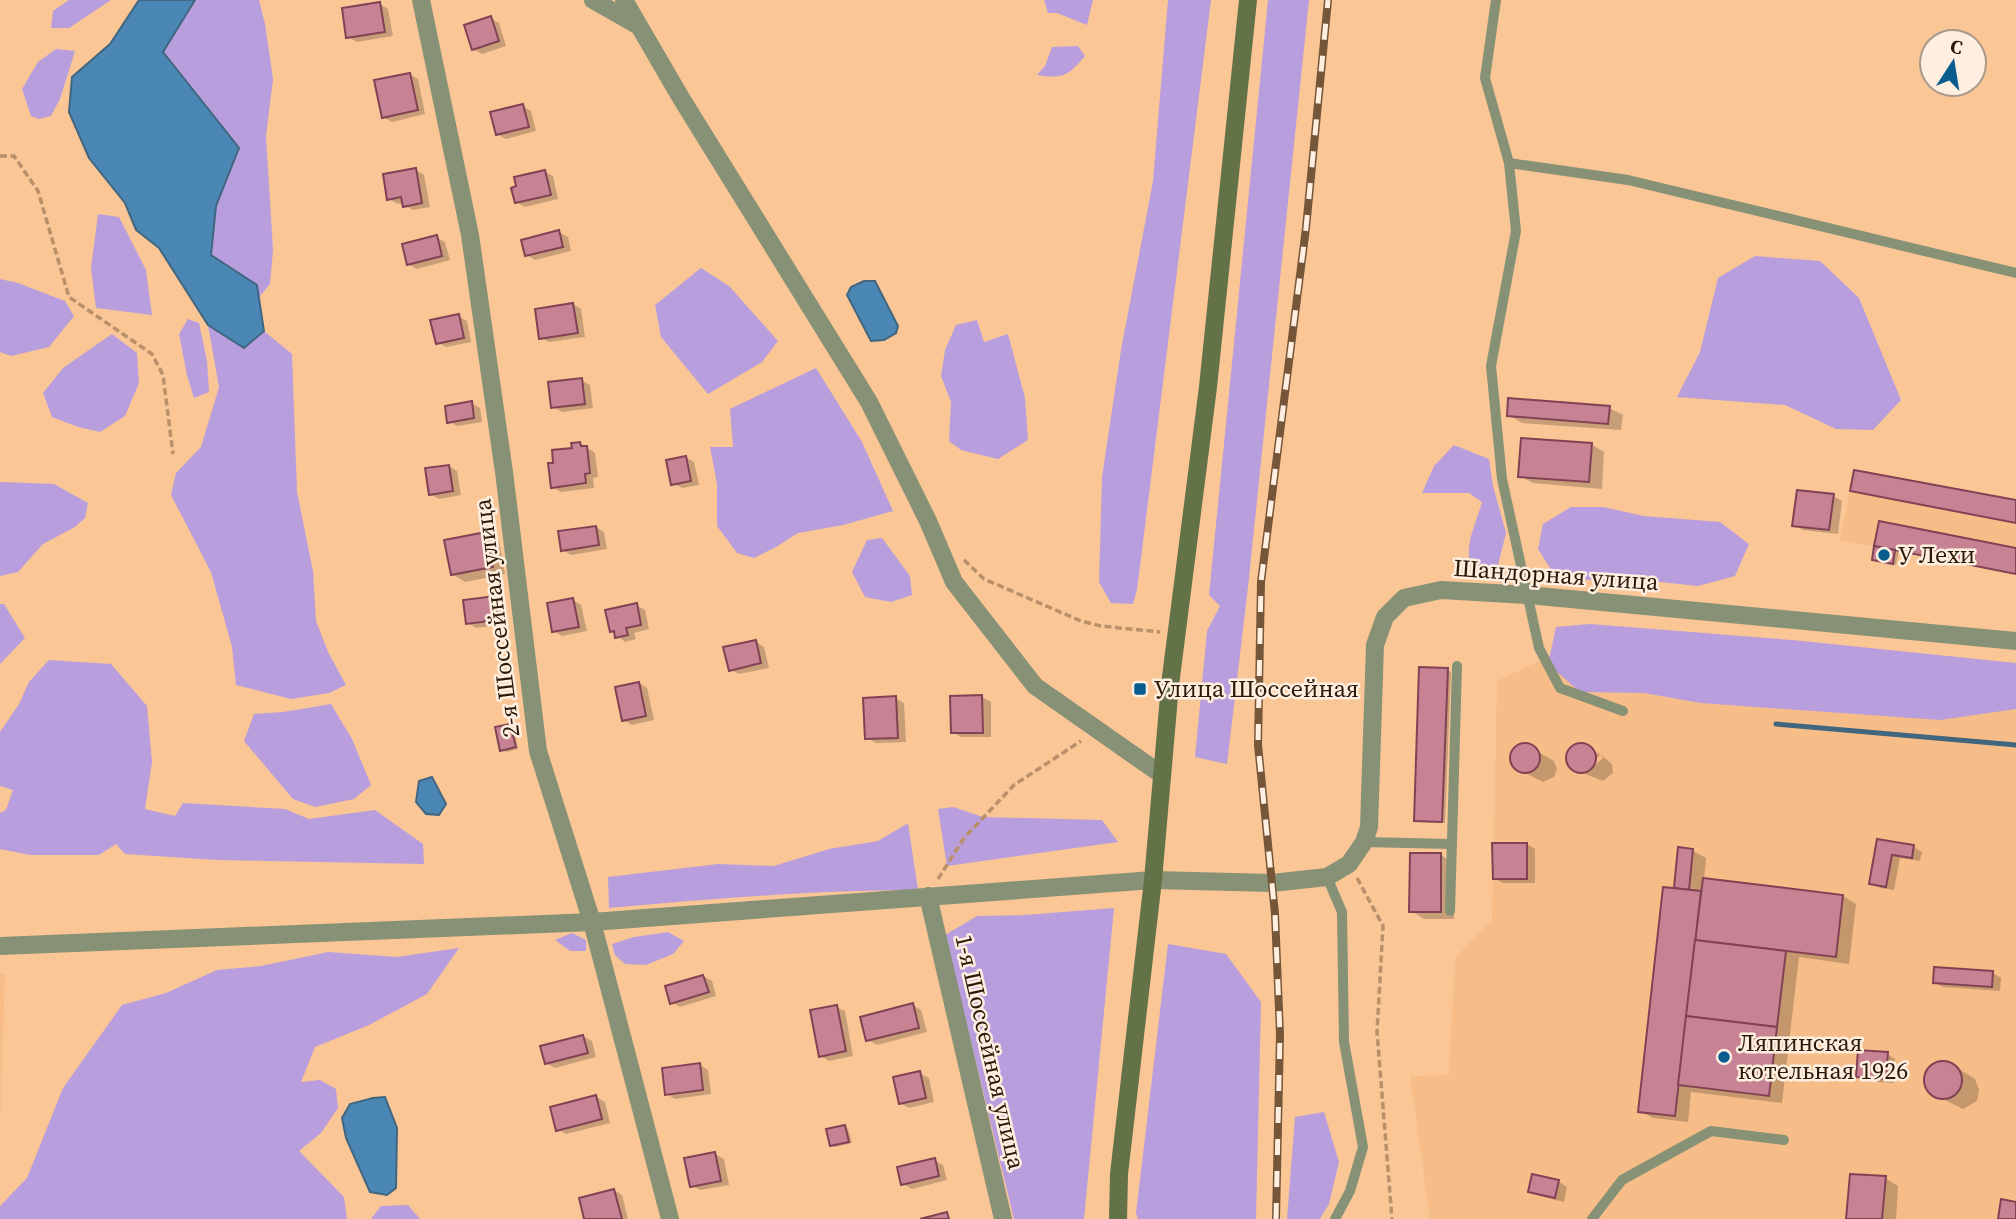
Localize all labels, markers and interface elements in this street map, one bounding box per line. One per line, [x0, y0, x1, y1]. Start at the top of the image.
north arrow [1918, 28, 1988, 98]
text: С [1948, 32, 1965, 60]
street label: 2-я Шоссейная улица [465, 496, 528, 739]
place label: У Лехи [1898, 538, 1975, 571]
marker: У Лехи [1876, 547, 1892, 563]
street label: Шандорная улица [1452, 551, 1660, 598]
place label: Улица Шоссейная [1154, 672, 1359, 705]
marker: Улица Шоссейная [1132, 681, 1148, 697]
street label: 1-я Шоссейная улица [947, 931, 1034, 1173]
place label: Ляпинская котельная 1926 [1738, 1026, 1908, 1087]
marker: Ляпинская котельная 1926 [1716, 1049, 1732, 1065]

